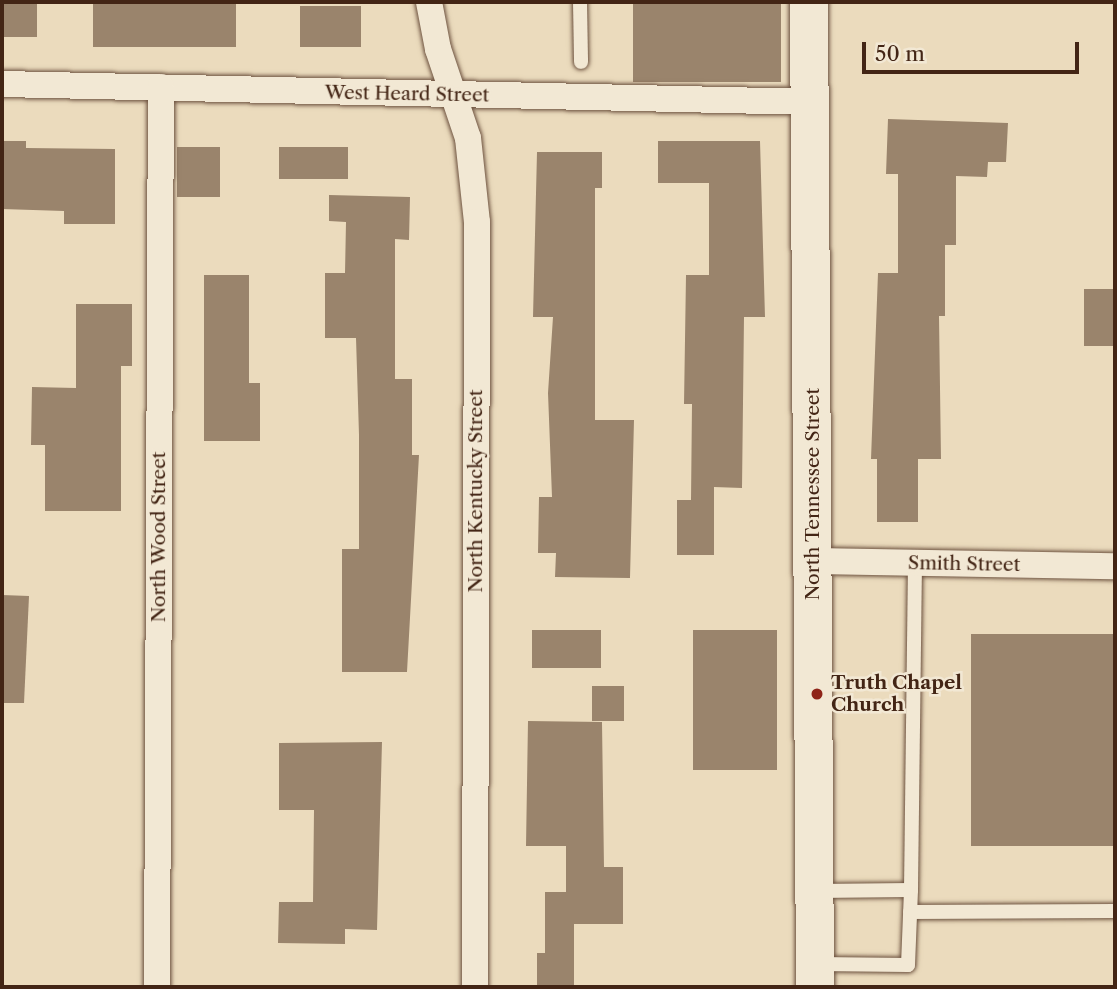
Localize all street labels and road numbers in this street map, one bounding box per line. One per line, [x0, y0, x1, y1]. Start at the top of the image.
street label: West Heard Street [325, 81, 489, 107]
street label: North Tennessee Street [802, 388, 824, 600]
street label: North Kentucky Street [465, 389, 487, 593]
street label: North Wood Street [148, 451, 170, 623]
street label: Smith Street [908, 552, 1020, 576]

